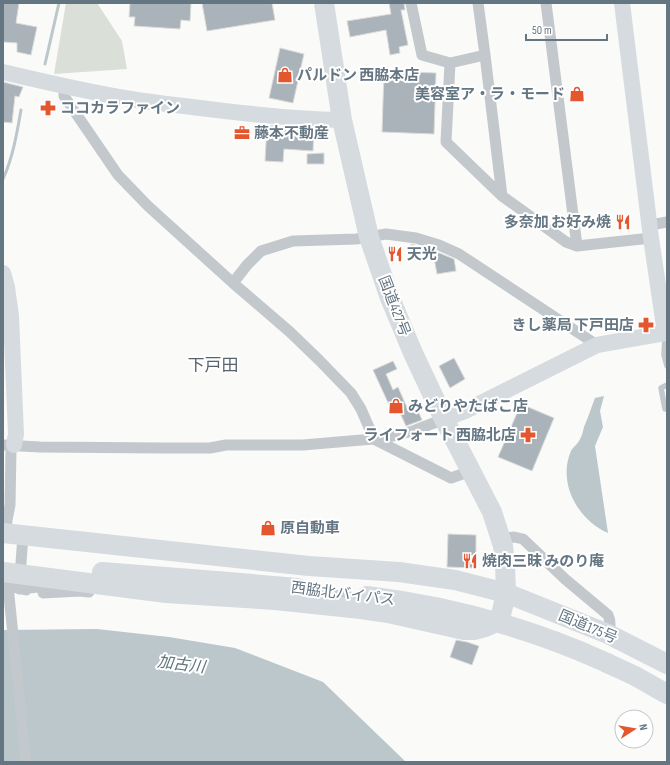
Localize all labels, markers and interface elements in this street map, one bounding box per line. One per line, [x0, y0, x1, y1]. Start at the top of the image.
scale bar [526, 16, 607, 42]
text: 50 m [532, 23, 552, 38]
shop icon: パルドン 西脇本店 [276, 66, 294, 84]
place label: パルドン 西脇本店 [297, 66, 419, 85]
place label: 美容室ア・ラ・モード [415, 85, 565, 104]
shop icon: 美容室ア・ラ・モード [568, 85, 586, 103]
pharmacy icon: ココカラファイン [39, 99, 57, 117]
place label: ココカラファイン [60, 99, 180, 118]
office icon: 藤本不動産 [233, 124, 251, 142]
place label: 藤本不動産 [254, 124, 329, 143]
place label: 多奈加 お好み焼 [504, 213, 611, 232]
restaurant icon: 多奈加 お好み焼 [614, 213, 632, 231]
restaurant icon: 天光 [386, 245, 404, 263]
place label: 天光 [407, 245, 437, 264]
street label: 国道427号 [374, 273, 414, 339]
place label: きし薬局 下戸田店 [512, 316, 634, 335]
pharmacy icon: きし薬局 下戸田店 [637, 316, 655, 334]
district label: 下戸田 [188, 356, 239, 376]
shop icon: みどりやたばこ店 [387, 397, 405, 415]
place label: みどりやたばこ店 [408, 397, 528, 416]
place label: ライフォート 西脇北店 [364, 426, 516, 445]
pharmacy icon: ライフォート 西脇北店 [519, 426, 537, 444]
shop icon: 原自動車 [259, 519, 277, 537]
place label: 原自動車 [280, 519, 340, 538]
restaurant icon: 焼肉三昧 みのり庵 [461, 552, 479, 570]
place label: 焼肉三昧 みのり庵 [482, 552, 604, 571]
street label: 西脇北バイパス [290, 578, 396, 610]
street label: 国道175号 [556, 606, 620, 648]
water label: 加古川 [156, 653, 208, 678]
north arrow [614, 709, 654, 749]
text: N [636, 723, 650, 731]

